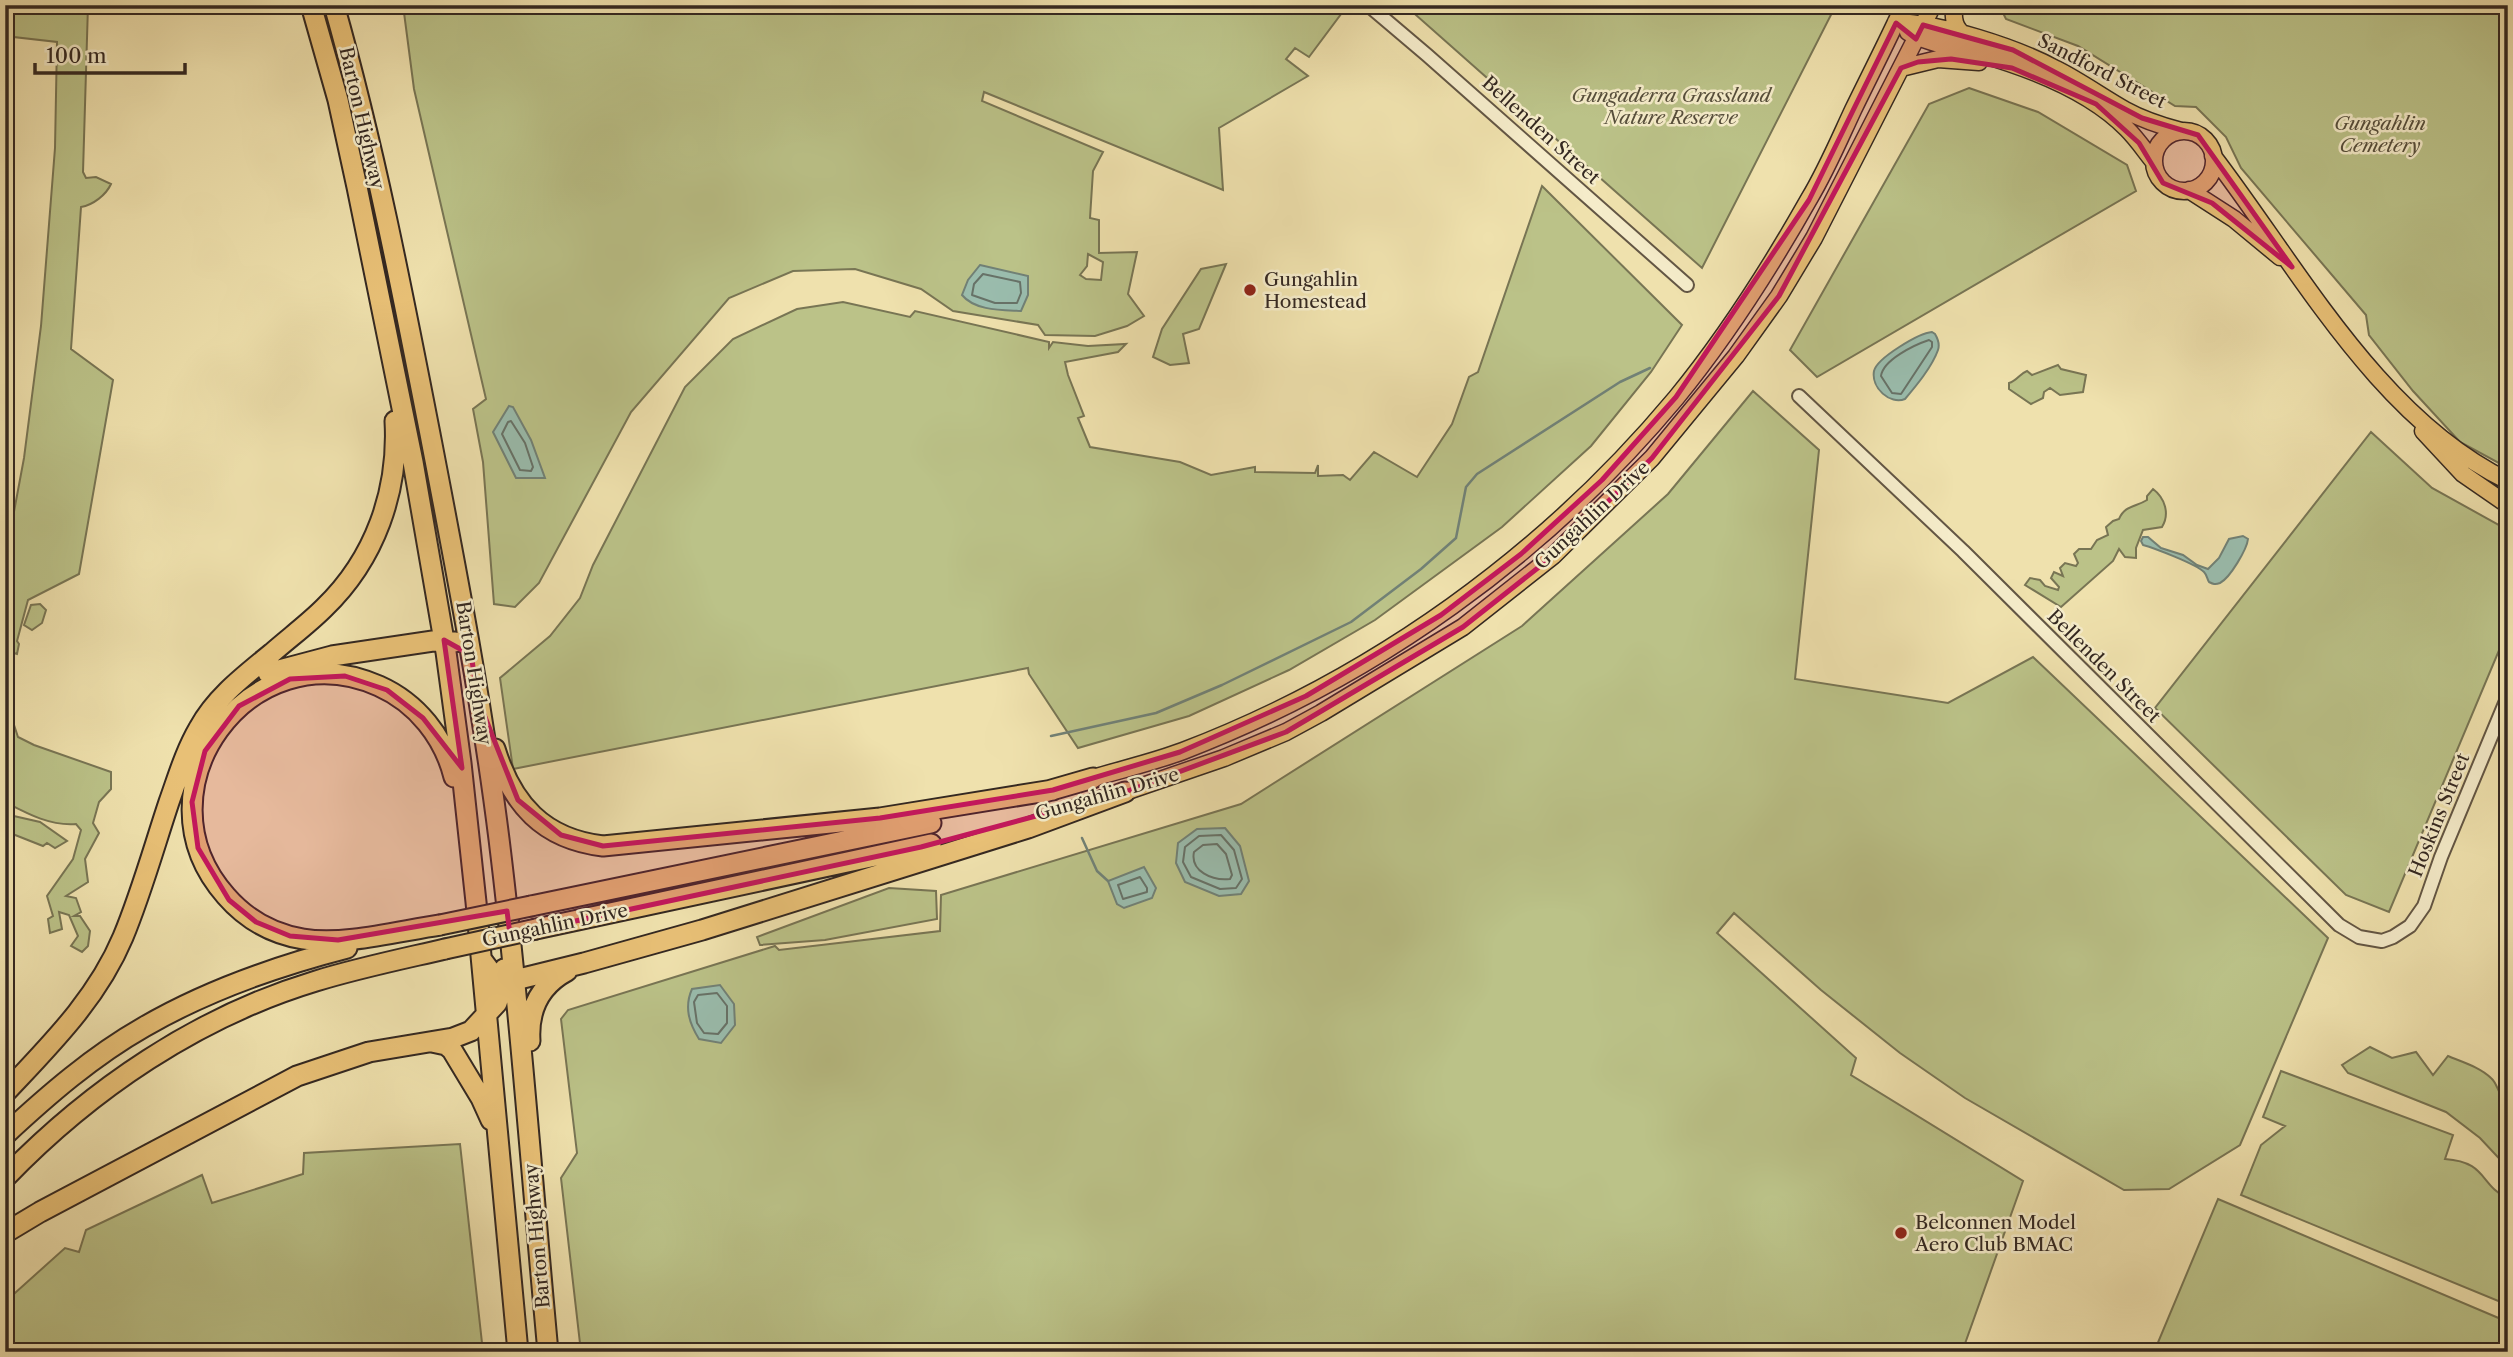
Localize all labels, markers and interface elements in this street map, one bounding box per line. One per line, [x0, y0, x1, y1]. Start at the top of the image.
street label: Sandford Street [2034, 29, 2170, 113]
scale bar [35, 32, 186, 76]
text: 100 m [46, 43, 107, 68]
street label: Barton Highway [334, 45, 390, 192]
street label: Bellenden Street [1477, 71, 1605, 189]
park label: Gungaderra Grassland Nature Reserve [1571, 84, 1773, 129]
park label: Gungahlin Cemetery [2334, 112, 2426, 157]
place label: Gungahlin Homestead [1264, 268, 1367, 313]
marker: Gungahlin Homestead [1242, 282, 1258, 298]
street label: Gungahlin Drive [1530, 456, 1654, 574]
street label: Barton Highway [451, 599, 497, 747]
street label: Bellenden Street [2043, 605, 2166, 728]
street label: Hoskins Street [2404, 749, 2474, 880]
street label: Gungahlin Drive [1032, 762, 1182, 826]
street label: Gungahlin Drive [480, 898, 630, 952]
street label: Barton Highway [519, 1162, 555, 1309]
place label: Belconnen Model Aero Club BMAC [1914, 1211, 2076, 1256]
marker: Belconnen Model Aero Club BMAC [1893, 1225, 1909, 1241]

